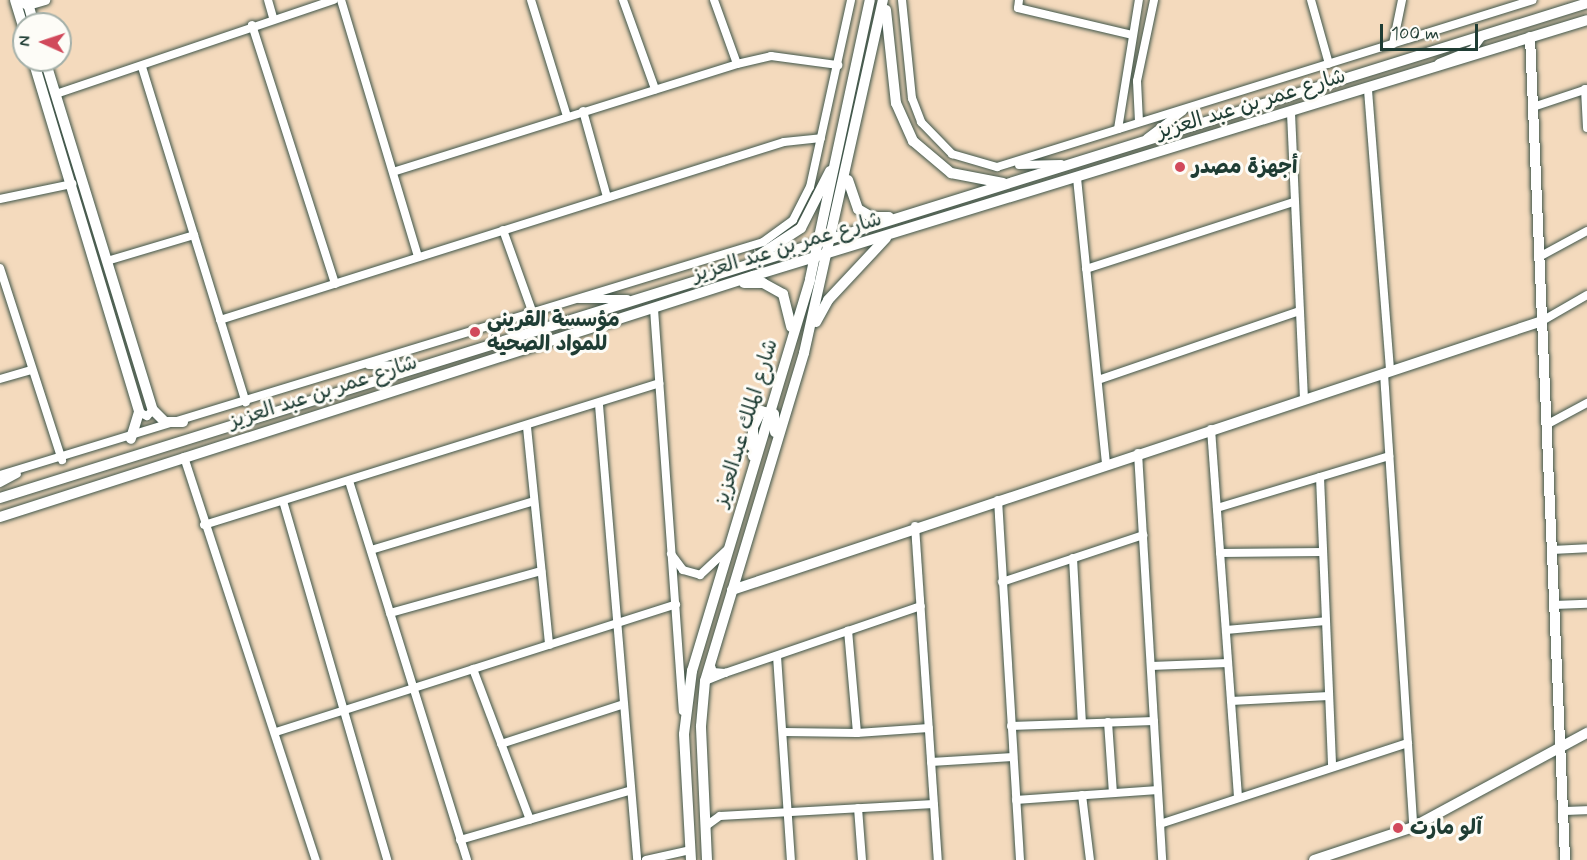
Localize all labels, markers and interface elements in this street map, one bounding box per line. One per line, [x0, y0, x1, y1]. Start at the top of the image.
north arrow [12, 12, 72, 72]
scale bar [1383, 12, 1480, 50]
text: 100 m [1391, 22, 1439, 46]
text: N [15, 35, 36, 47]
street label: شارع عمر بن عبد العزيز [1153, 63, 1349, 145]
place label: أجهزة مصدر [1192, 154, 1297, 180]
marker: أجهزة مصدر [1173, 160, 1187, 174]
street label: شارع عمر بن عبد العزيز [689, 206, 885, 288]
place label: مؤسسة القريني للمواد الصحيه [487, 307, 620, 357]
marker: مؤسسة القريني للمواد الصحيه [468, 325, 482, 339]
street label: شارع الملك عبدالعزيز [708, 336, 784, 510]
street label: شارع عمر بن عبد العزيز [226, 350, 420, 434]
place label: آلو مارت [1410, 815, 1482, 841]
marker: آلو مارت [1391, 821, 1405, 835]

